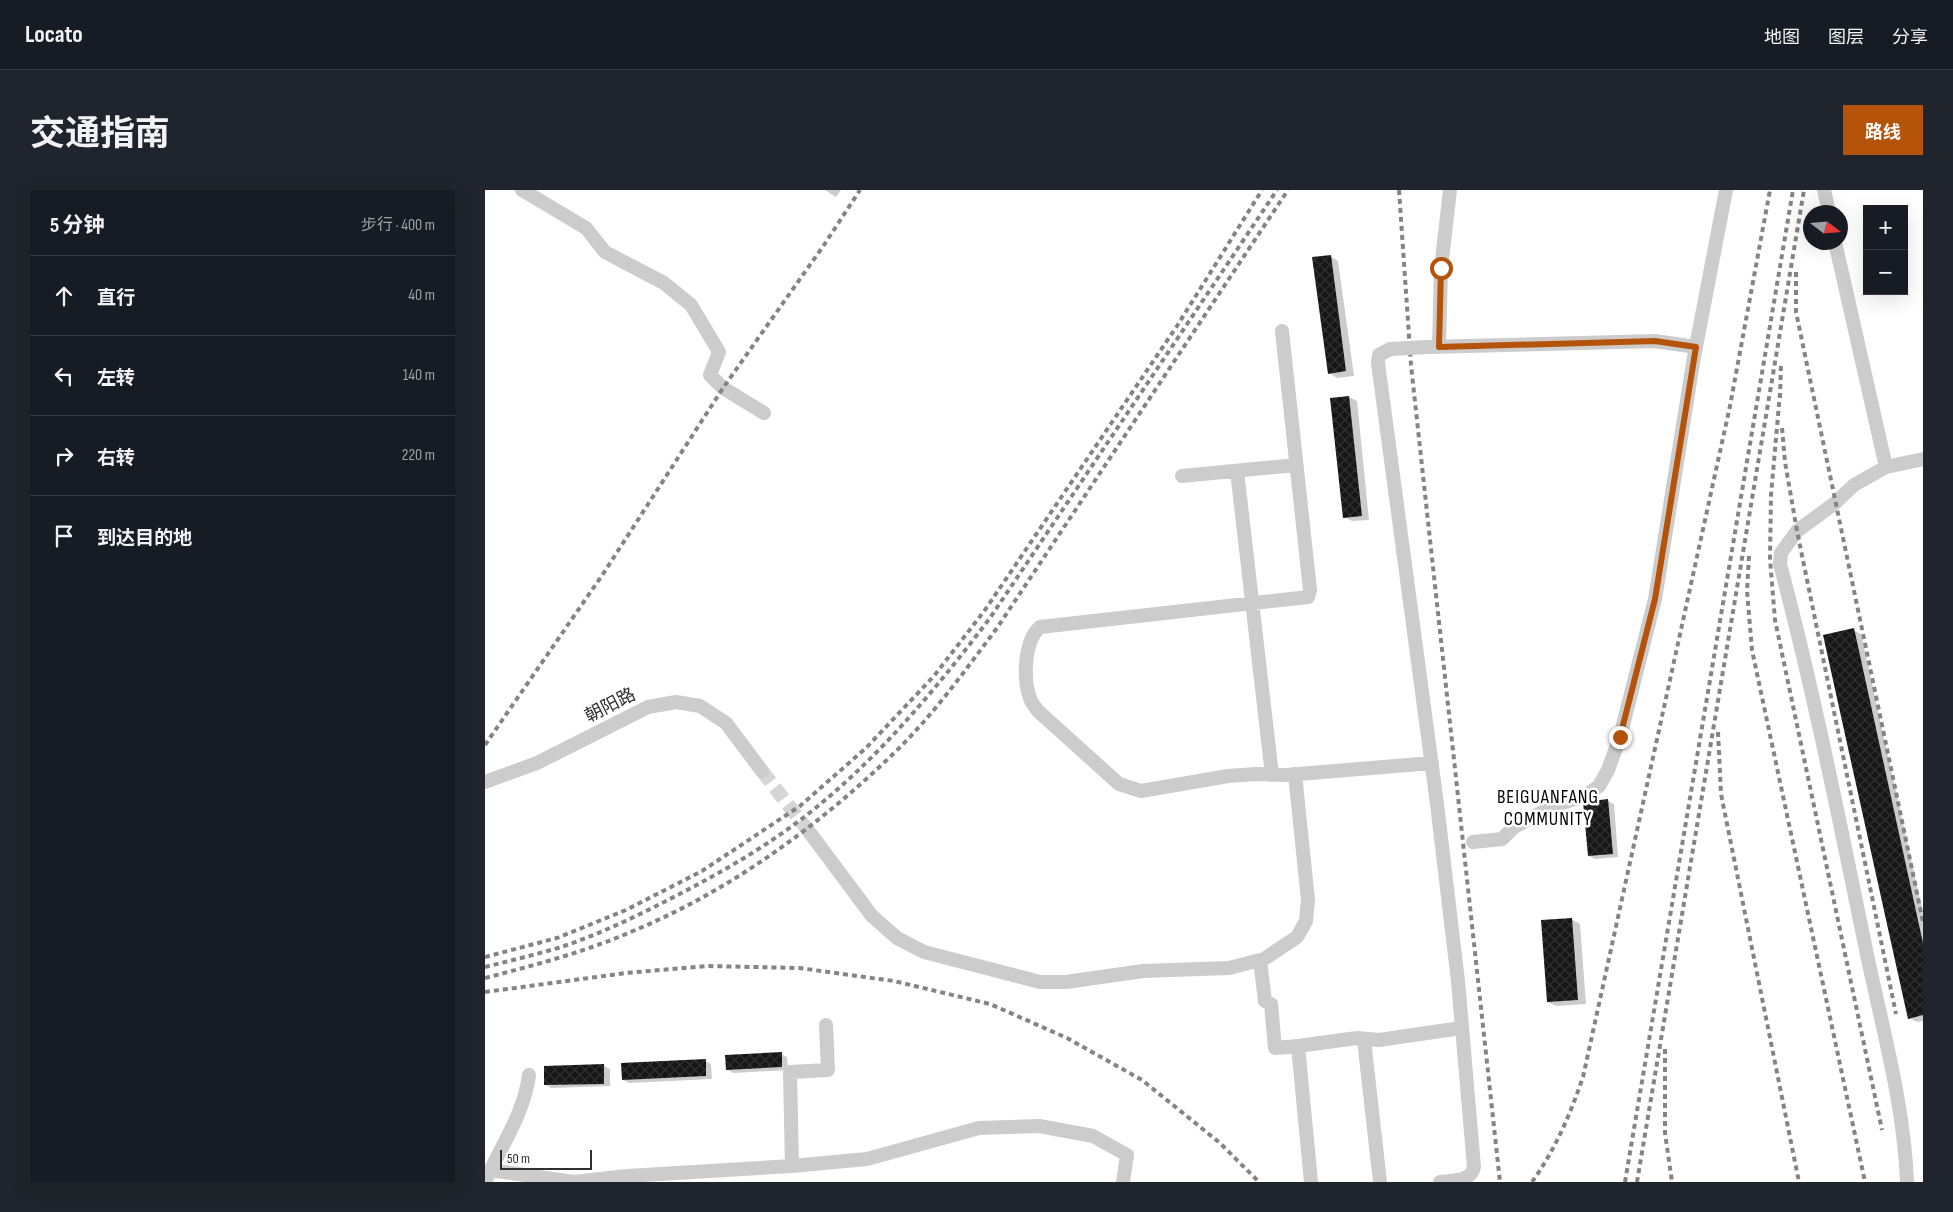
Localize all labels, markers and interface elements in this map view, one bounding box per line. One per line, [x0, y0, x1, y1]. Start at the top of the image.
text: Locato [25, 20, 83, 49]
text: 地图 [1764, 27, 1800, 48]
text: 图层 [1828, 27, 1864, 48]
text: 分享 [1892, 27, 1928, 48]
button: 路线 [1843, 105, 1923, 155]
text: 交通指南 [30, 113, 170, 156]
north arrow [1803, 205, 1848, 250]
map controls [1863, 205, 1908, 295]
button: + [1863, 205, 1908, 250]
text: 5 分钟 [50, 213, 105, 238]
text: 步行 · 400 m [361, 216, 435, 235]
button: − [1863, 250, 1908, 295]
route start [1430, 257, 1453, 280]
icon: ahead [50, 282, 78, 310]
text: 40 m [408, 286, 435, 305]
text: 直行 [97, 287, 135, 310]
icon: left [50, 362, 78, 390]
text: 140 m [403, 366, 435, 385]
text: 左转 [97, 367, 135, 390]
icon: right [50, 442, 78, 470]
text: 220 m [402, 446, 435, 465]
text: 右转 [97, 447, 135, 470]
icon: arrive [50, 522, 78, 550]
text: 到达目的地 [97, 527, 192, 550]
street label: 朝阳路 [581, 684, 639, 727]
route end [1609, 726, 1632, 749]
district label: BEIGUANFANG COMMUNITY [1497, 786, 1599, 831]
scale bar [500, 1147, 593, 1170]
text: 50 m [507, 1150, 530, 1167]

